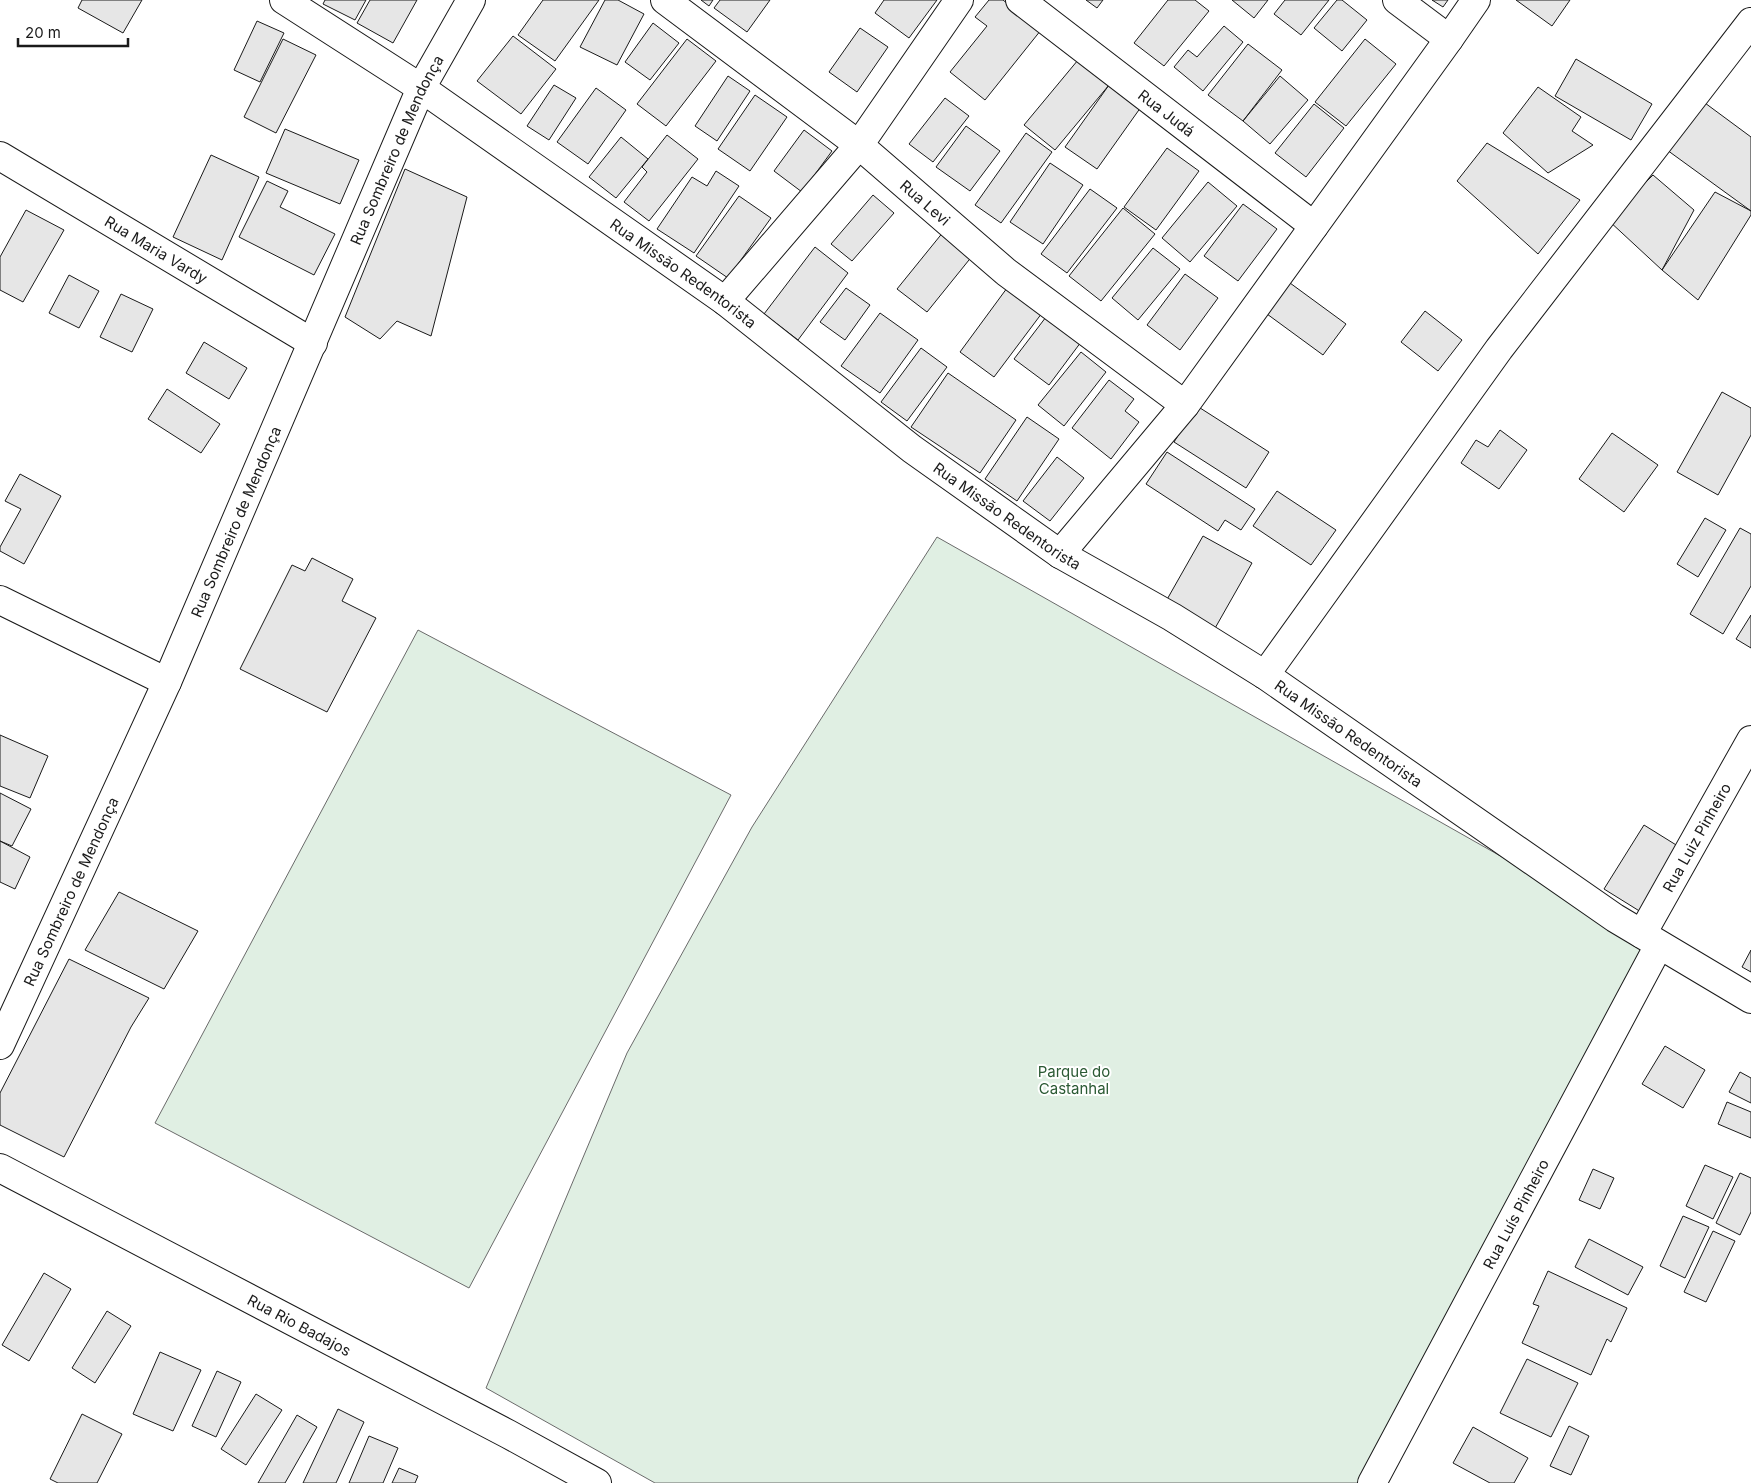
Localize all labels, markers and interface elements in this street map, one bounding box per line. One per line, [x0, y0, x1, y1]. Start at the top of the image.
scale bar [18, 15, 128, 47]
text: 20 m [25, 23, 61, 42]
street label: Rua Sombreiro de Mendonça [346, 52, 447, 248]
street label: Rua Judá [1135, 85, 1199, 140]
street label: Rua Levi [896, 176, 954, 229]
street label: Rua Maria Vardy [101, 211, 212, 288]
street label: Rua Missão Redentorista [607, 214, 760, 332]
street label: Rua Sombreiro de Mendonça [186, 423, 285, 620]
street label: Rua Missão Redentorista [930, 458, 1085, 573]
street label: Rua Missão Redentorista [1271, 675, 1426, 791]
street label: Rua Luiz Pinheiro [1658, 779, 1735, 895]
street label: Rua Sombreiro de Mendonça [19, 794, 122, 989]
park label: Parque do Castanhal [1038, 1062, 1110, 1098]
street label: Rua Luís Pinheiro [1478, 1156, 1553, 1272]
street label: Rua Rio Badajos [244, 1290, 354, 1360]

